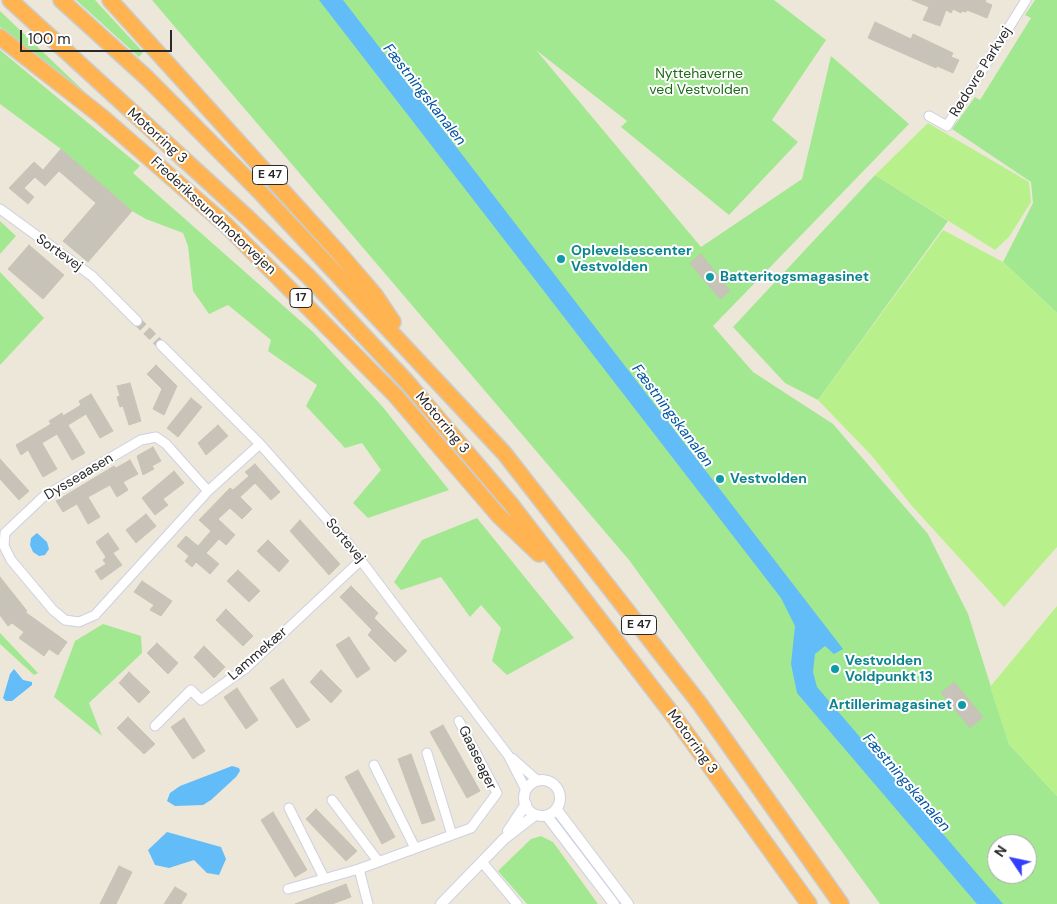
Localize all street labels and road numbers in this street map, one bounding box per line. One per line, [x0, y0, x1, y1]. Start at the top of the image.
street label: Rødovre Parkvej [946, 24, 1016, 120]
street label: Motorring 3 [124, 105, 190, 167]
street label: Frederikssundmotorvejen [147, 154, 279, 278]
road number: E 47 [252, 166, 288, 184]
street label: Sortevej [32, 231, 86, 275]
road number: 17 [290, 288, 312, 308]
street label: Motorring 3 [411, 389, 473, 457]
street label: Dysseaasen [42, 450, 116, 504]
street label: Sortevej [322, 515, 368, 567]
road number: E 47 [622, 616, 656, 634]
street label: Lammekær [225, 624, 291, 684]
street label: Motorring 3 [663, 707, 721, 777]
street label: Gaaseager [454, 723, 500, 793]

